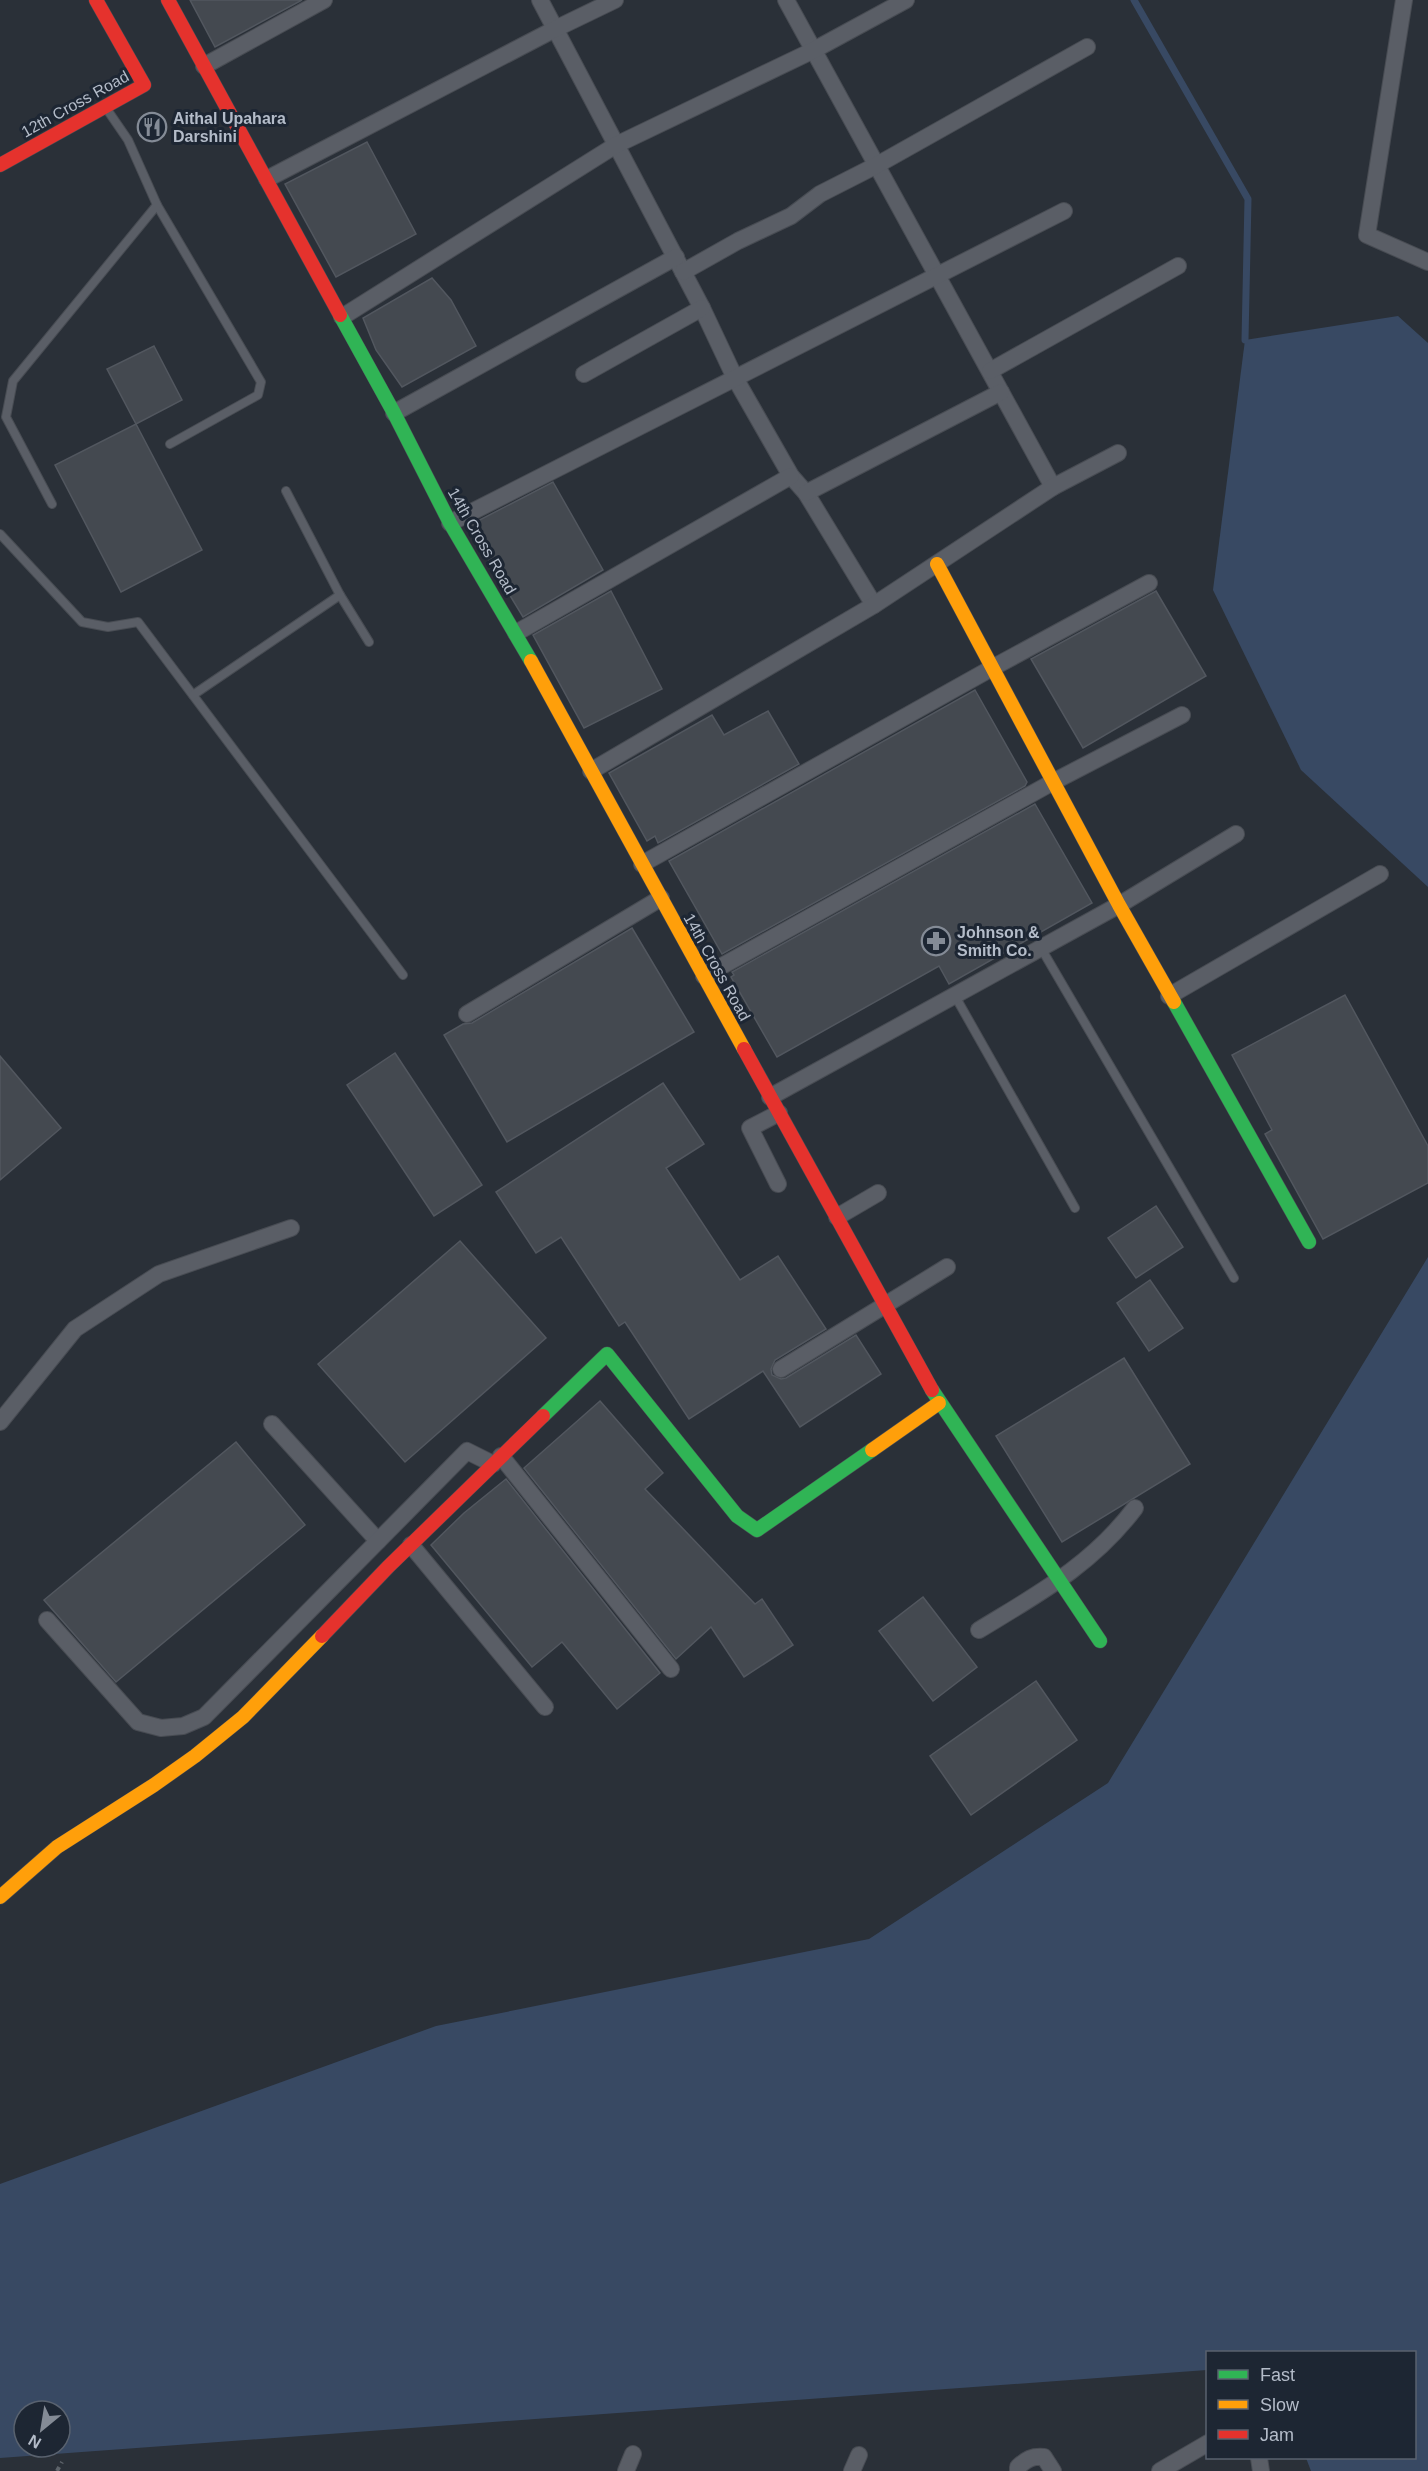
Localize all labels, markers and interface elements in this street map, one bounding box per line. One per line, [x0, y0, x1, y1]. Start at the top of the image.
street label: 12th Cross Road [18, 67, 132, 141]
place label: Aithal Upahara Darshini [173, 110, 286, 145]
restaurant icon: Aithal Upahara Darshini [136, 111, 168, 143]
street label: 14th Cross Road [445, 485, 519, 597]
street label: 14th Cross Road [680, 910, 754, 1024]
place label: Johnson & Smith Co. [957, 924, 1040, 959]
pharmacy icon: Johnson & Smith Co. [920, 925, 952, 957]
legend [1206, 2351, 1416, 2459]
text: Fast [1260, 2365, 1295, 2385]
text: Slow [1260, 2395, 1300, 2415]
north arrow [12, 2399, 72, 2459]
text: Jam [1260, 2425, 1294, 2445]
text: N [25, 2431, 44, 2452]

